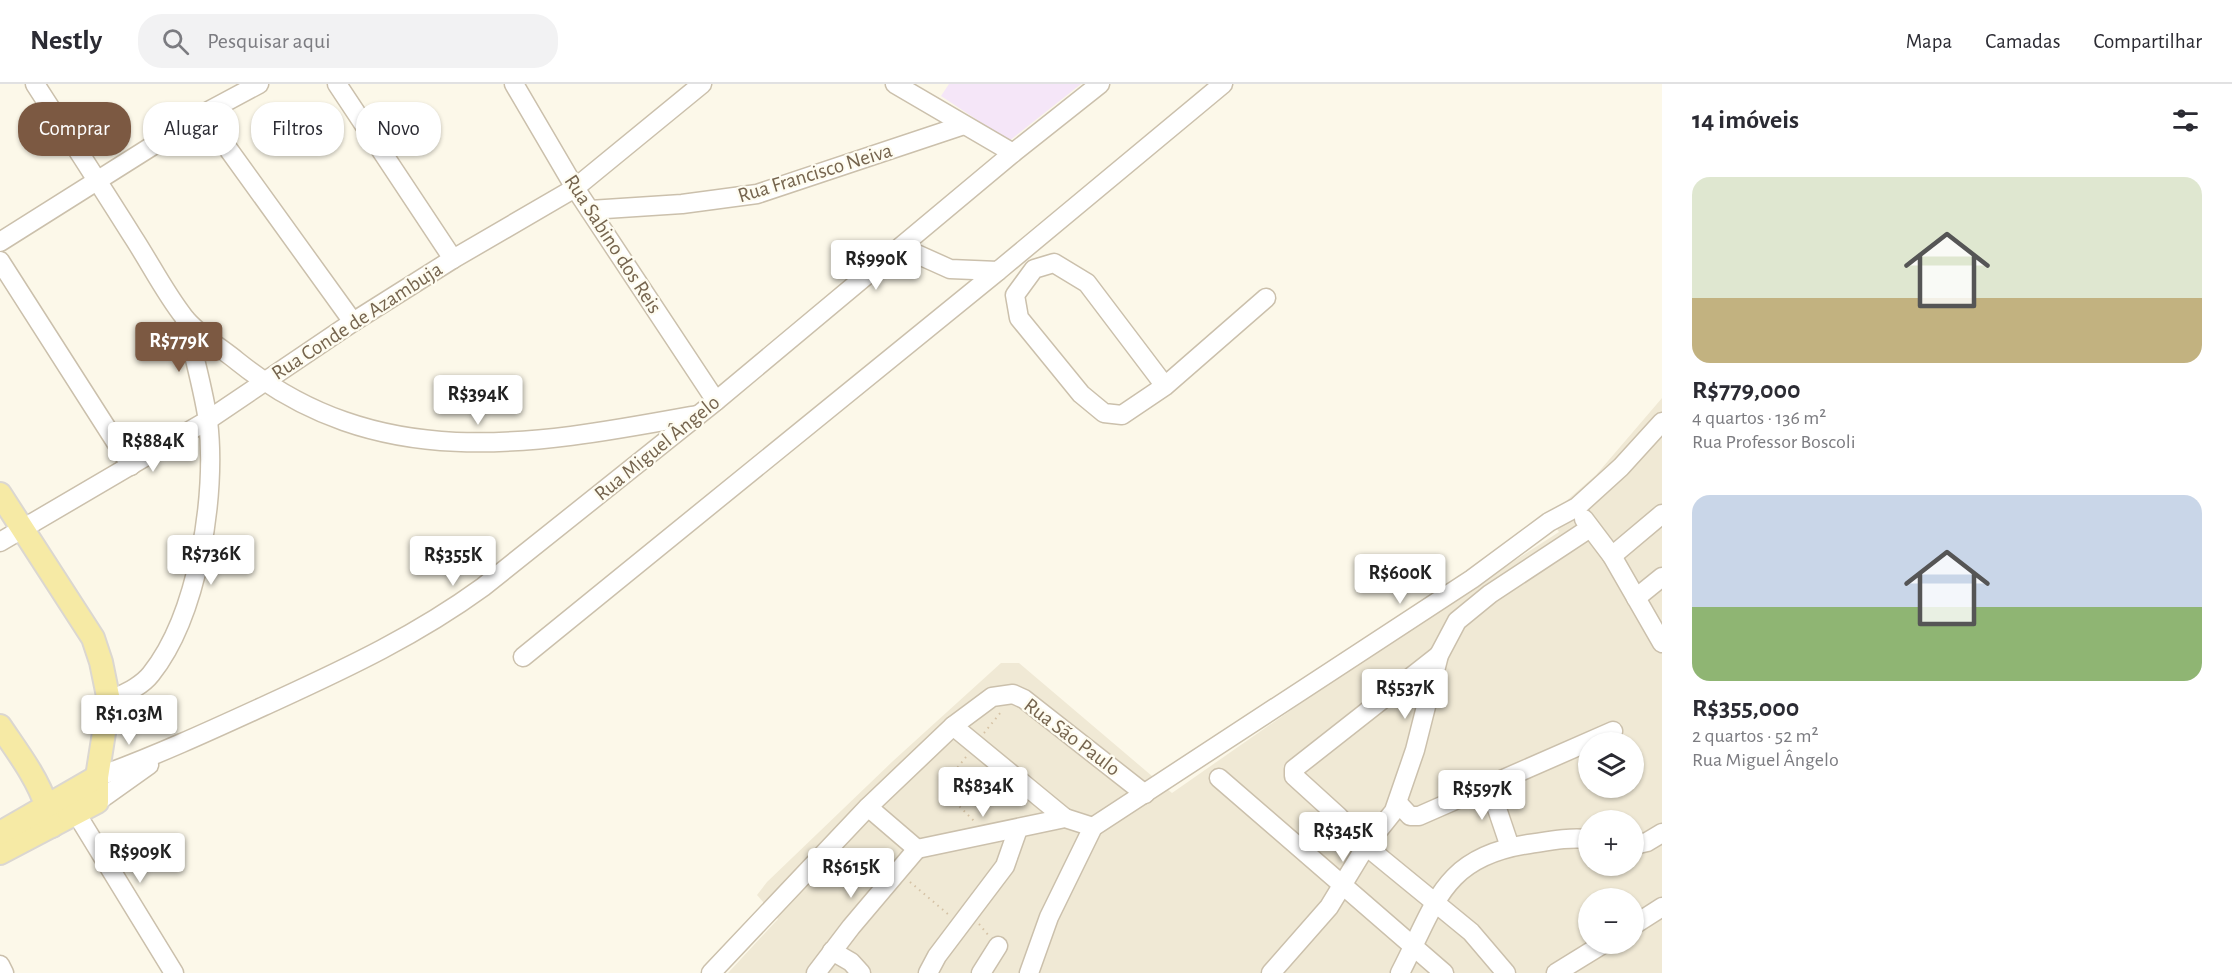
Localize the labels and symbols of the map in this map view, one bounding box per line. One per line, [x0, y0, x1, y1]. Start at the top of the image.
street label: Rua Francisco Neiva [735, 139, 895, 206]
street label: Rua Sabino dos Reis [560, 171, 666, 317]
pin: R$990K [827, 240, 925, 291]
street label: Rua Conde de Azambuja [268, 258, 446, 384]
pin: R$779K [130, 322, 228, 373]
pin: R$394K [429, 375, 527, 426]
street label: Rua Miguel Ângelo [589, 390, 724, 505]
pin: R$884K [104, 422, 202, 473]
pin: R$736K [162, 535, 260, 586]
pin: R$355K [404, 536, 502, 587]
pin: R$600K [1351, 554, 1449, 605]
pin: R$537K [1356, 669, 1454, 720]
street label: Rua São Paulo [1020, 694, 1124, 780]
pin: R$1.03M [74, 695, 184, 746]
pin: R$834K [934, 767, 1032, 818]
pin: R$597K [1433, 770, 1531, 821]
pin: R$345K [1294, 812, 1392, 863]
pin: R$909K [91, 833, 189, 884]
pin: R$615K [802, 848, 900, 899]

